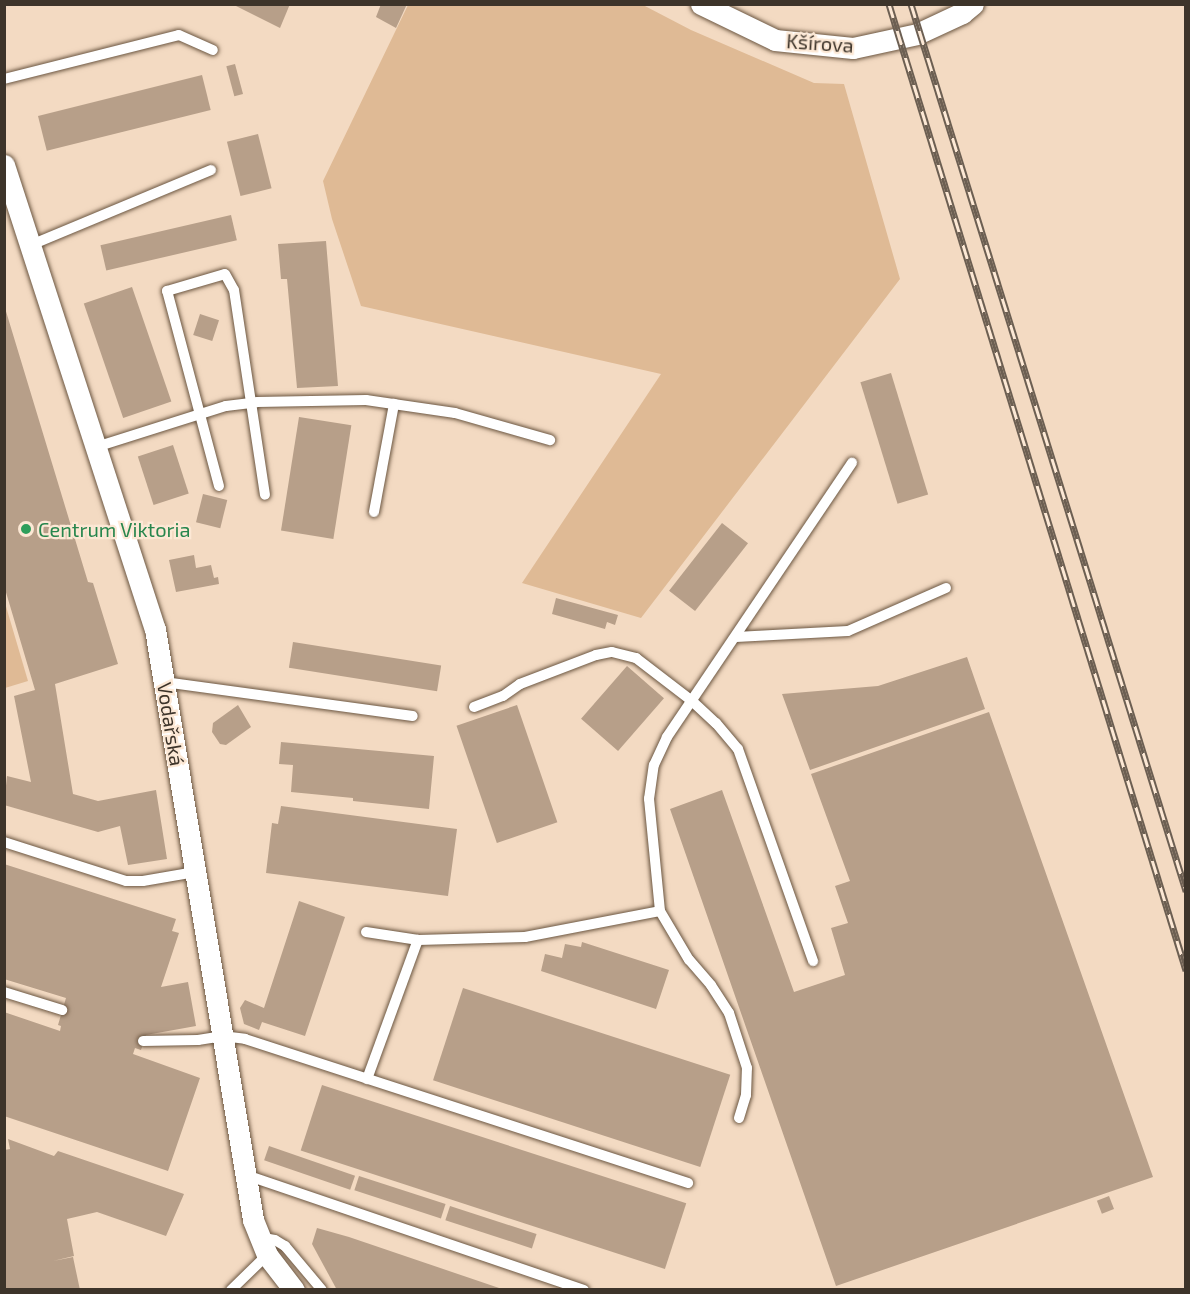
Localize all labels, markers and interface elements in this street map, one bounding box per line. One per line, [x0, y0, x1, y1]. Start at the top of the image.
street label: Kšírova [786, 29, 854, 57]
place label: Centrum Viktoria [38, 517, 191, 541]
marker: Centrum Viktoria [19, 522, 33, 536]
street label: Vodařská [153, 680, 189, 768]

